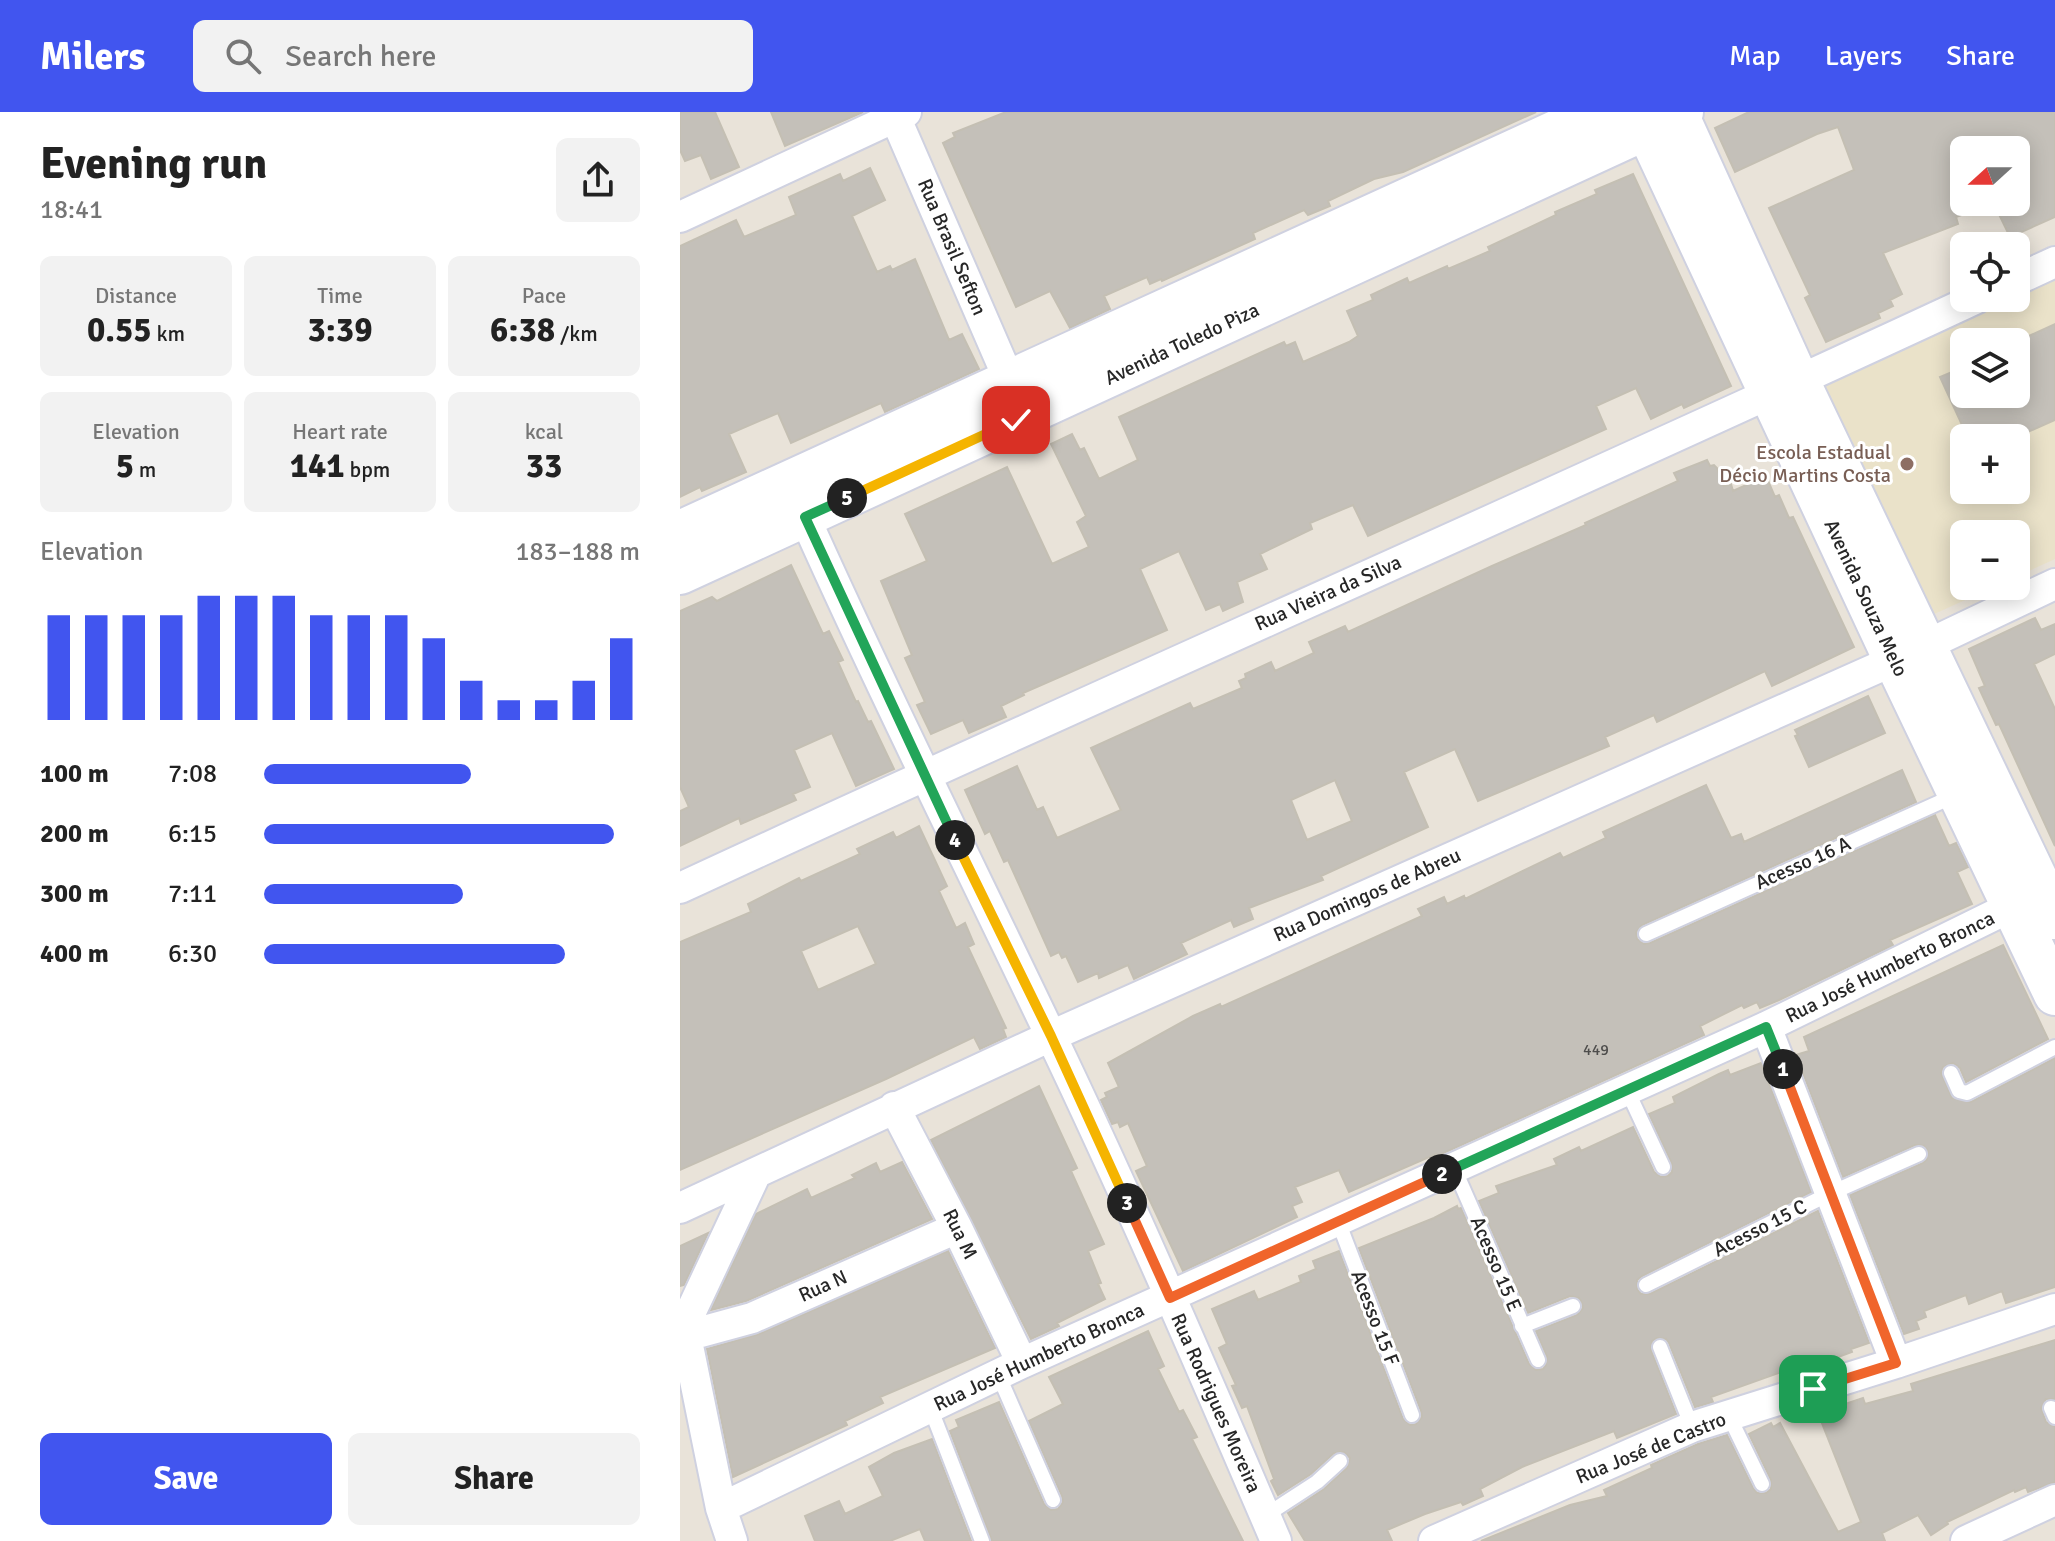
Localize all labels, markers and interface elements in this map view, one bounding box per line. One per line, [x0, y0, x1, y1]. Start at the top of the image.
search box [193, 20, 753, 92]
text: Milers [40, 33, 145, 80]
icon: search [221, 34, 265, 78]
text: Search here [285, 38, 437, 75]
text: Map [1729, 39, 1781, 73]
text: Layers [1825, 39, 1902, 73]
text: Share [1946, 39, 2015, 73]
north arrow [1950, 136, 2030, 216]
map controls [1950, 136, 2030, 600]
text: Evening run [40, 137, 267, 191]
button: share [556, 138, 640, 222]
street label: Rua Brasil Sefton [912, 175, 992, 319]
text: 18:41 [40, 194, 103, 226]
button: locate [1950, 232, 2030, 312]
text: Distance [95, 282, 177, 309]
text: Time [317, 282, 363, 309]
text: Pace [522, 282, 566, 309]
street label: Avenida Toledo Piza [1101, 297, 1263, 391]
text: 0.55 [87, 309, 152, 351]
text: 3:39 [307, 309, 373, 351]
text: 6:38 [490, 309, 555, 351]
text: km [152, 320, 185, 347]
text: /km [555, 320, 598, 347]
button: layers [1950, 328, 2030, 408]
pin [982, 386, 1050, 454]
icon: check [994, 398, 1038, 442]
text: Elevation [92, 418, 180, 445]
text: Heart rate [292, 418, 388, 445]
text: kcal [525, 418, 563, 445]
button: + [1950, 424, 2030, 504]
place label: Escola Estadual Décio Martins Costa [1719, 440, 1891, 488]
text: 5 [116, 445, 134, 487]
text: 141 [290, 445, 345, 487]
text: 33 [526, 445, 562, 487]
marker: Escola Estadual Décio Martins Costa [1898, 455, 1916, 473]
text: m [134, 456, 156, 483]
text: bpm [345, 456, 390, 483]
pin: 5 [827, 478, 867, 518]
text: 5 [841, 484, 853, 511]
street label: Avenida Souza Melo [1819, 516, 1913, 680]
button: − [1950, 520, 2030, 600]
text: Elevation [40, 536, 144, 568]
text: 183–188 m [516, 536, 640, 568]
street label: Rua Vieira da Silva [1251, 550, 1405, 636]
text: 100 m [40, 758, 109, 790]
text: 7:08 [168, 758, 217, 790]
text: 200 m [40, 818, 109, 850]
text: 6:15 [168, 818, 217, 850]
pin: 4 [935, 820, 975, 860]
text: 4 [949, 826, 961, 853]
street label: Acesso 16 A [1751, 831, 1855, 895]
street label: Rua Domingos de Abreu [1269, 842, 1465, 948]
text: 300 m [40, 878, 109, 910]
text: 7:11 [168, 878, 217, 910]
street label: Rua José Humberto Bronca [1781, 905, 1999, 1029]
text: 400 m [40, 938, 109, 970]
text: 6:30 [168, 938, 217, 970]
house number: 449 [1583, 1040, 1609, 1060]
pin: 1 [1763, 1049, 1803, 1089]
text: 1 [1777, 1055, 1789, 1082]
pin: 2 [1422, 1154, 1462, 1194]
text: 2 [1436, 1160, 1448, 1187]
pin: 3 [1107, 1183, 1147, 1223]
text: 3 [1121, 1189, 1133, 1216]
street label: Acesso 15 C [1709, 1194, 1811, 1262]
street label: Rua M [937, 1205, 983, 1263]
street label: Acesso 15 E [1465, 1213, 1527, 1315]
street label: Rua N [795, 1264, 851, 1308]
street label: Acesso 15 F [1345, 1267, 1405, 1369]
street label: Rua José Humberto Bronca [930, 1297, 1148, 1417]
street label: Rua Rodrigues Moreira [1165, 1309, 1267, 1497]
pin [1779, 1355, 1847, 1423]
icon: arrive [1791, 1367, 1835, 1411]
street label: Rua José de Castro [1572, 1406, 1730, 1490]
button: Save [40, 1433, 332, 1525]
button: Share [348, 1433, 640, 1525]

